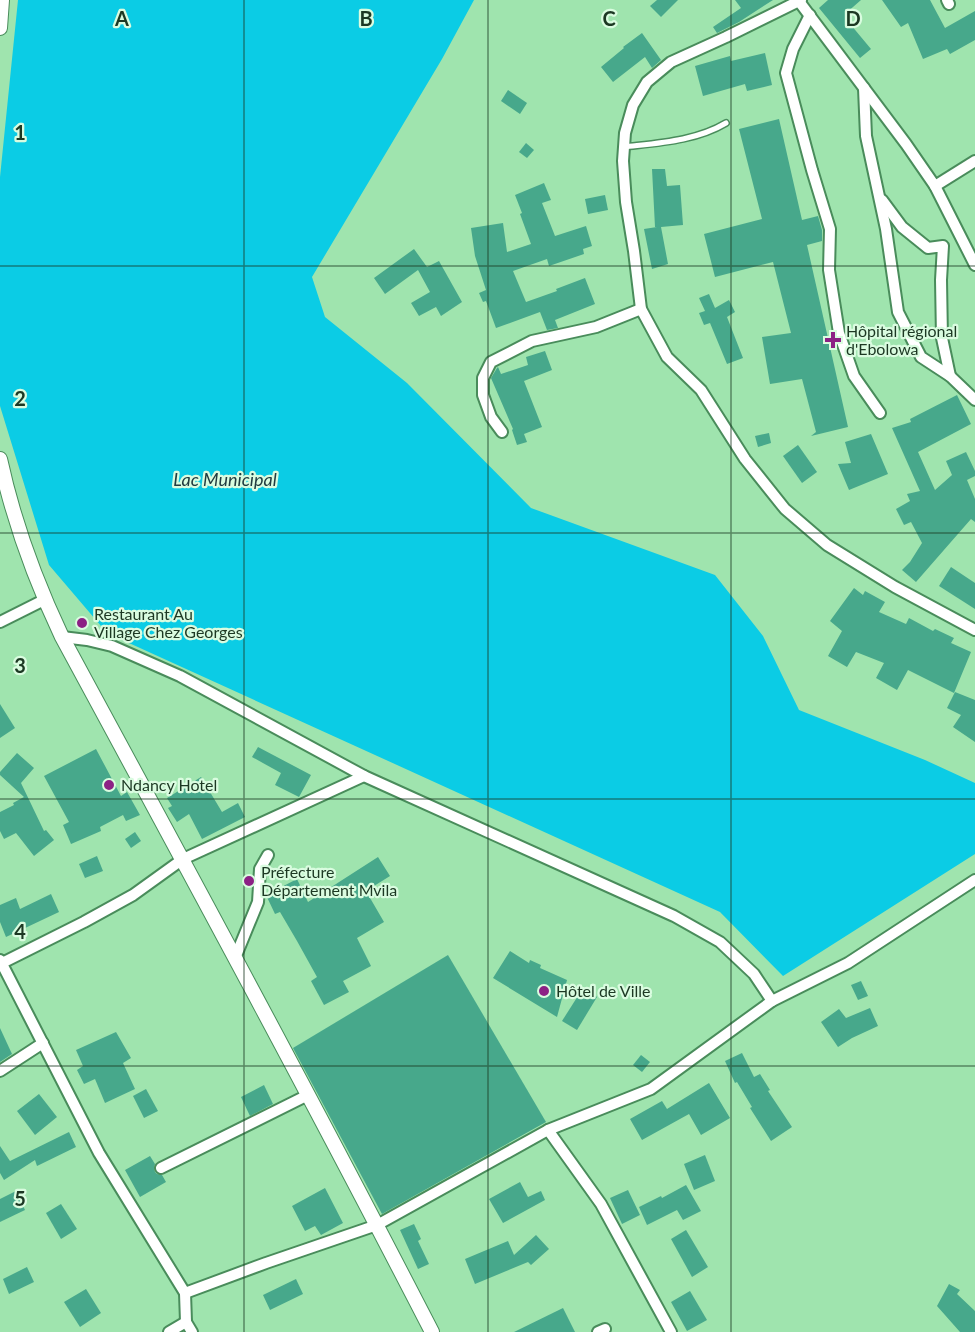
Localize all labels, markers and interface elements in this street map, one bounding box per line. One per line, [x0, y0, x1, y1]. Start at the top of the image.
text: A [114, 6, 129, 30]
text: B [359, 6, 373, 30]
text: C [602, 6, 616, 30]
text: D [845, 6, 861, 30]
text: 1 [14, 120, 26, 144]
place label: Hôpital régional d'Ebolowa [846, 321, 957, 358]
marker: Hôpital régional d'Ebolowa [824, 331, 842, 349]
text: 2 [14, 386, 26, 410]
water label: Lac Municipal [173, 468, 277, 490]
place label: Restaurant Au Village Chez Georges [94, 604, 243, 641]
marker: Restaurant Au Village Chez Georges [75, 616, 89, 630]
text: 3 [14, 653, 26, 677]
place label: Ndancy Hotel [121, 775, 217, 794]
marker: Ndancy Hotel [102, 778, 116, 792]
place label: Préfecture Département Mvila [261, 862, 397, 899]
marker: Préfecture Département Mvila [242, 874, 256, 888]
text: 4 [14, 919, 26, 943]
place label: Hôtel de Ville [556, 981, 651, 1000]
marker: Hôtel de Ville [537, 984, 551, 998]
text: 5 [14, 1186, 26, 1210]

